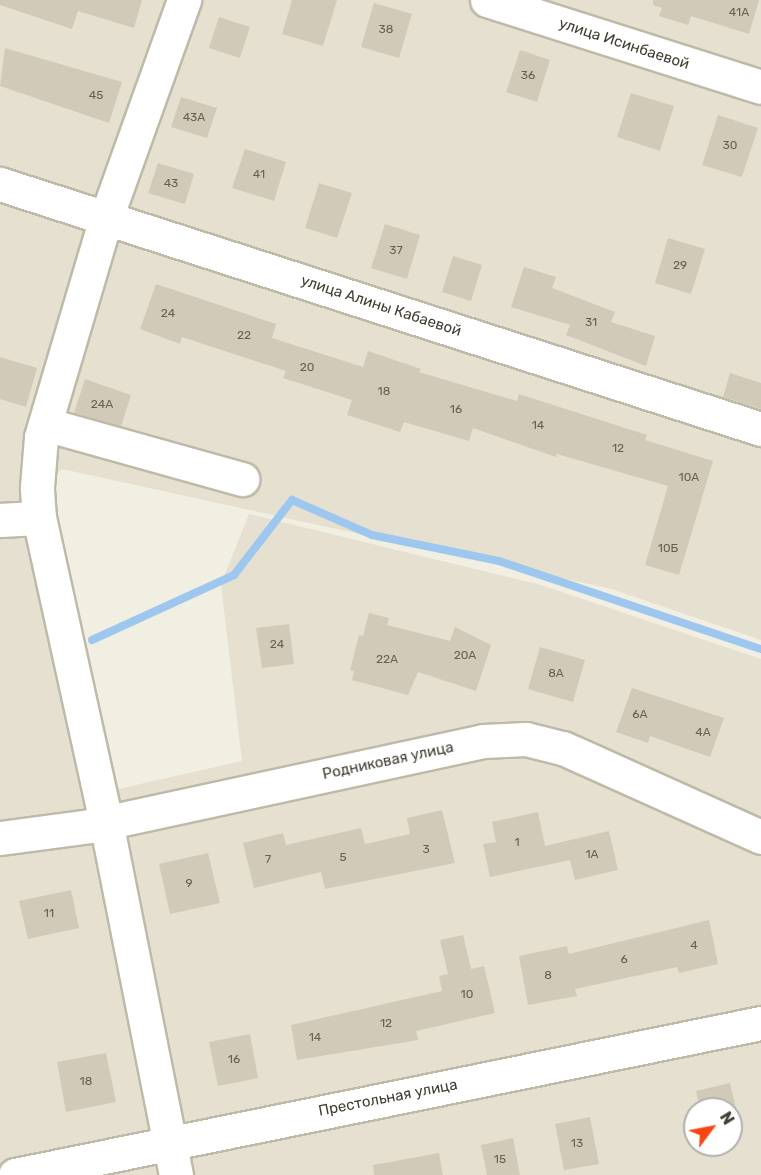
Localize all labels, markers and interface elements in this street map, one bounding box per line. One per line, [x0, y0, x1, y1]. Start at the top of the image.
house number: 41А [729, 6, 749, 20]
street label: улица Исинбаевой [557, 14, 691, 74]
house number: 38 [379, 23, 393, 37]
house number: 36 [521, 69, 535, 83]
house number: 45 [89, 89, 103, 103]
house number: 43А [183, 111, 205, 125]
house number: 30 [723, 139, 737, 153]
house number: 41 [253, 168, 265, 182]
house number: 43 [164, 177, 178, 191]
house number: 37 [389, 244, 403, 258]
house number: 29 [673, 259, 687, 273]
street label: улица Алины Кабаевой [299, 272, 463, 340]
house number: 24 [161, 307, 175, 321]
house number: 31 [585, 316, 597, 330]
house number: 22 [237, 329, 251, 343]
house number: 20 [300, 361, 314, 375]
house number: 18 [378, 385, 390, 399]
house number: 24А [91, 398, 113, 412]
house number: 16 [450, 403, 462, 417]
house number: 14 [532, 419, 544, 433]
house number: 12 [612, 442, 624, 456]
house number: 10А [679, 471, 699, 485]
house number: 10Б [658, 542, 678, 556]
house number: 24 [270, 638, 284, 652]
house number: 20А [454, 649, 476, 663]
house number: 22А [376, 653, 398, 667]
house number: 8А [548, 667, 564, 681]
house number: 6А [632, 708, 648, 722]
house number: 4А [695, 726, 711, 740]
street label: Родниковая улица [321, 738, 455, 784]
house number: 1 [514, 836, 520, 850]
house number: 3 [422, 843, 430, 857]
house number: 1А [585, 848, 599, 862]
house number: 5 [339, 851, 347, 865]
house number: 7 [265, 853, 271, 867]
house number: 9 [185, 877, 193, 891]
house number: 11 [44, 907, 54, 921]
house number: 4 [690, 939, 698, 953]
house number: 6 [620, 953, 628, 967]
house number: 8 [544, 969, 552, 983]
house number: 10 [461, 988, 473, 1002]
house number: 12 [380, 1017, 392, 1031]
house number: 14 [309, 1031, 321, 1045]
house number: 16 [228, 1053, 240, 1067]
house number: 18 [80, 1075, 92, 1089]
street label: Престольная улица [317, 1076, 459, 1120]
north arrow [683, 1097, 743, 1157]
text: N [716, 1108, 738, 1128]
house number: 13 [571, 1137, 583, 1151]
house number: 15 [494, 1153, 506, 1167]

